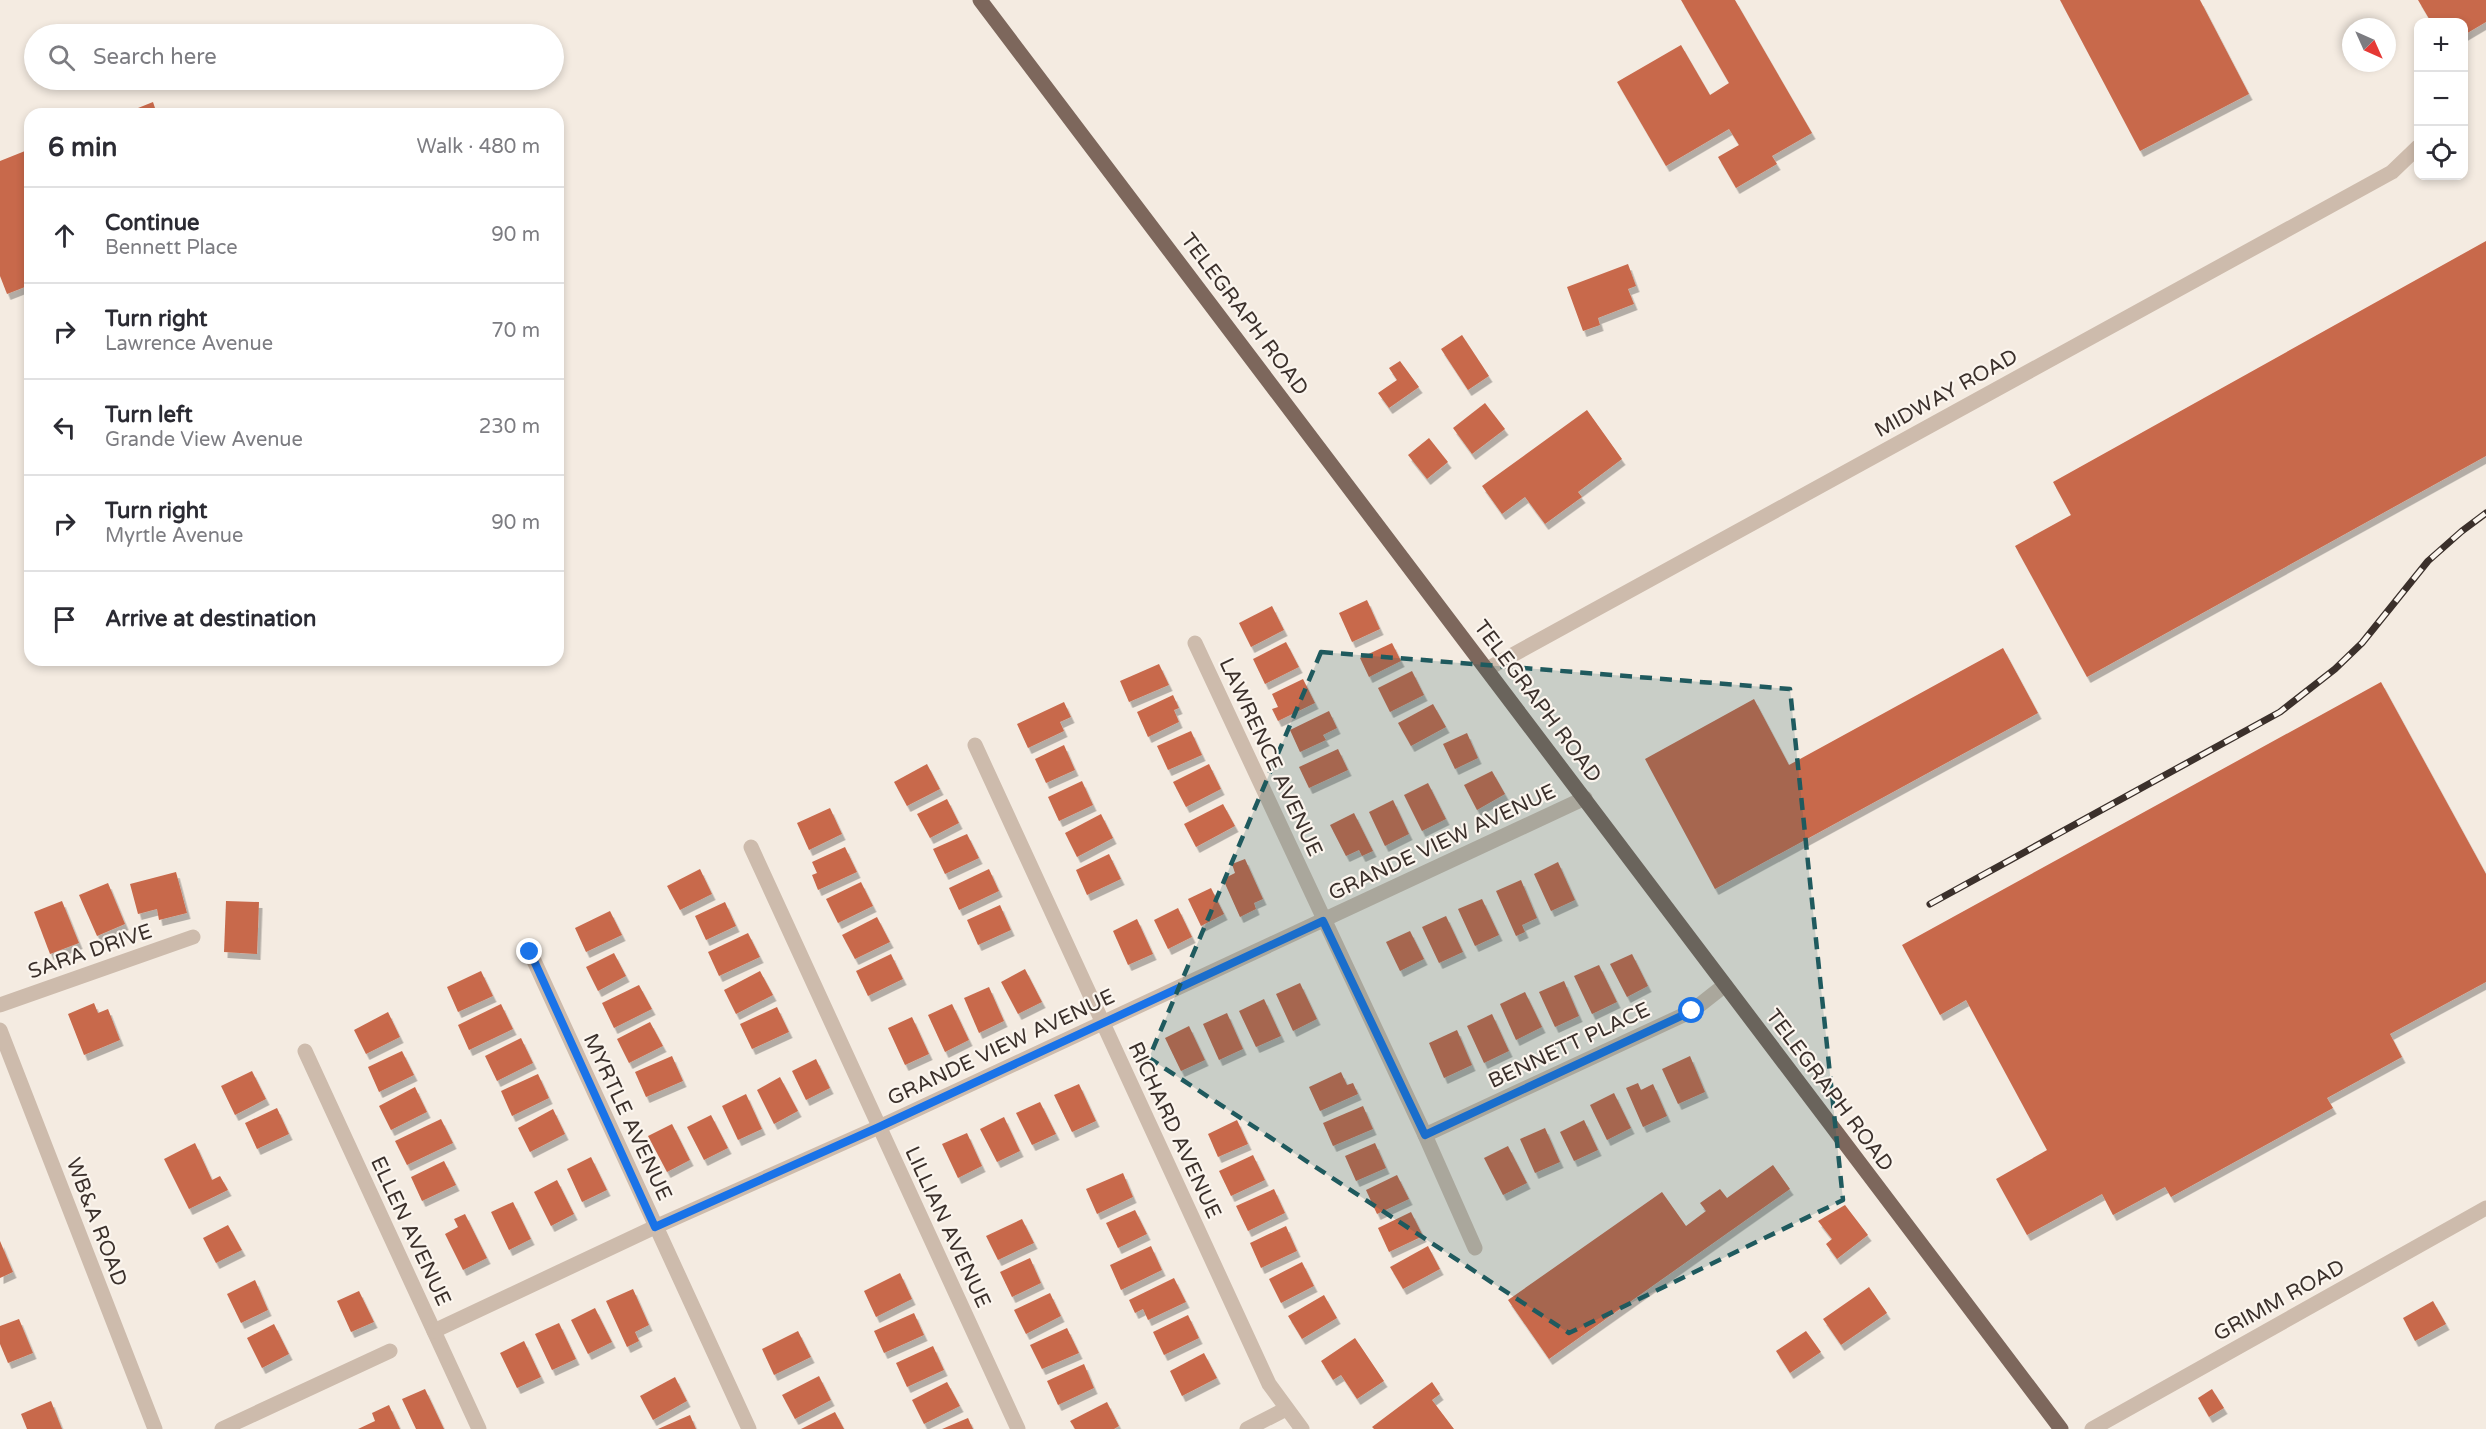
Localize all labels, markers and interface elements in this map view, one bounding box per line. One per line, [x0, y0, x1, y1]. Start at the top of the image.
north arrow [2342, 18, 2396, 72]
map controls [2414, 18, 2468, 180]
button: + [2414, 18, 2468, 72]
search box [24, 24, 564, 90]
icon: search [45, 41, 78, 74]
text: Search here [93, 44, 217, 70]
button: − [2414, 72, 2468, 126]
button: locate [2414, 126, 2468, 180]
text: 6 min [48, 132, 117, 163]
text: Walk · 480 m [417, 135, 540, 159]
text: Continue [105, 210, 200, 236]
icon: ahead [48, 219, 81, 252]
text: 90 m [491, 223, 540, 247]
street label: TELEGRAPH ROAD [1175, 228, 1314, 400]
text: Bennett Place [105, 236, 238, 260]
text: Turn right [105, 306, 207, 332]
icon: right [48, 315, 81, 348]
text: 70 m [491, 319, 540, 343]
text: Lawrence Avenue [105, 332, 273, 356]
street label: MIDWAY ROAD [1870, 344, 2022, 443]
text: Turn left [105, 402, 193, 428]
icon: left [48, 411, 81, 444]
text: 230 m [479, 415, 540, 439]
text: Grande View Avenue [105, 428, 303, 452]
text: Turn right [105, 498, 207, 524]
icon: right [48, 507, 81, 540]
text: 90 m [491, 511, 540, 535]
text: Myrtle Avenue [105, 524, 243, 548]
icon: arrive [48, 603, 81, 636]
text: Arrive at destination [105, 606, 316, 632]
street label: TELEGRAPH ROAD [1468, 615, 1607, 787]
street label: LAWRENCE AVENUE [1214, 654, 1328, 860]
street label: GRANDE VIEW AVENUE [1325, 779, 1560, 906]
street label: SARA DRIVE [25, 919, 155, 984]
route end [516, 938, 542, 964]
street label: GRANDE VIEW AVENUE [884, 984, 1119, 1111]
street label: BENNETT PLACE [1485, 997, 1654, 1094]
route start [1678, 997, 1704, 1023]
street label: TELEGRAPH ROAD [1760, 1004, 1899, 1176]
street label: MYRTLE AVENUE [578, 1030, 677, 1205]
street label: RICHARD AVENUE [1123, 1038, 1226, 1223]
street label: LILLIAN AVENUE [899, 1143, 996, 1312]
street label: ELLEN AVENUE [365, 1152, 456, 1310]
street label: WB&A ROAD [61, 1154, 132, 1290]
street label: GRIMM ROAD [2209, 1254, 2349, 1347]

